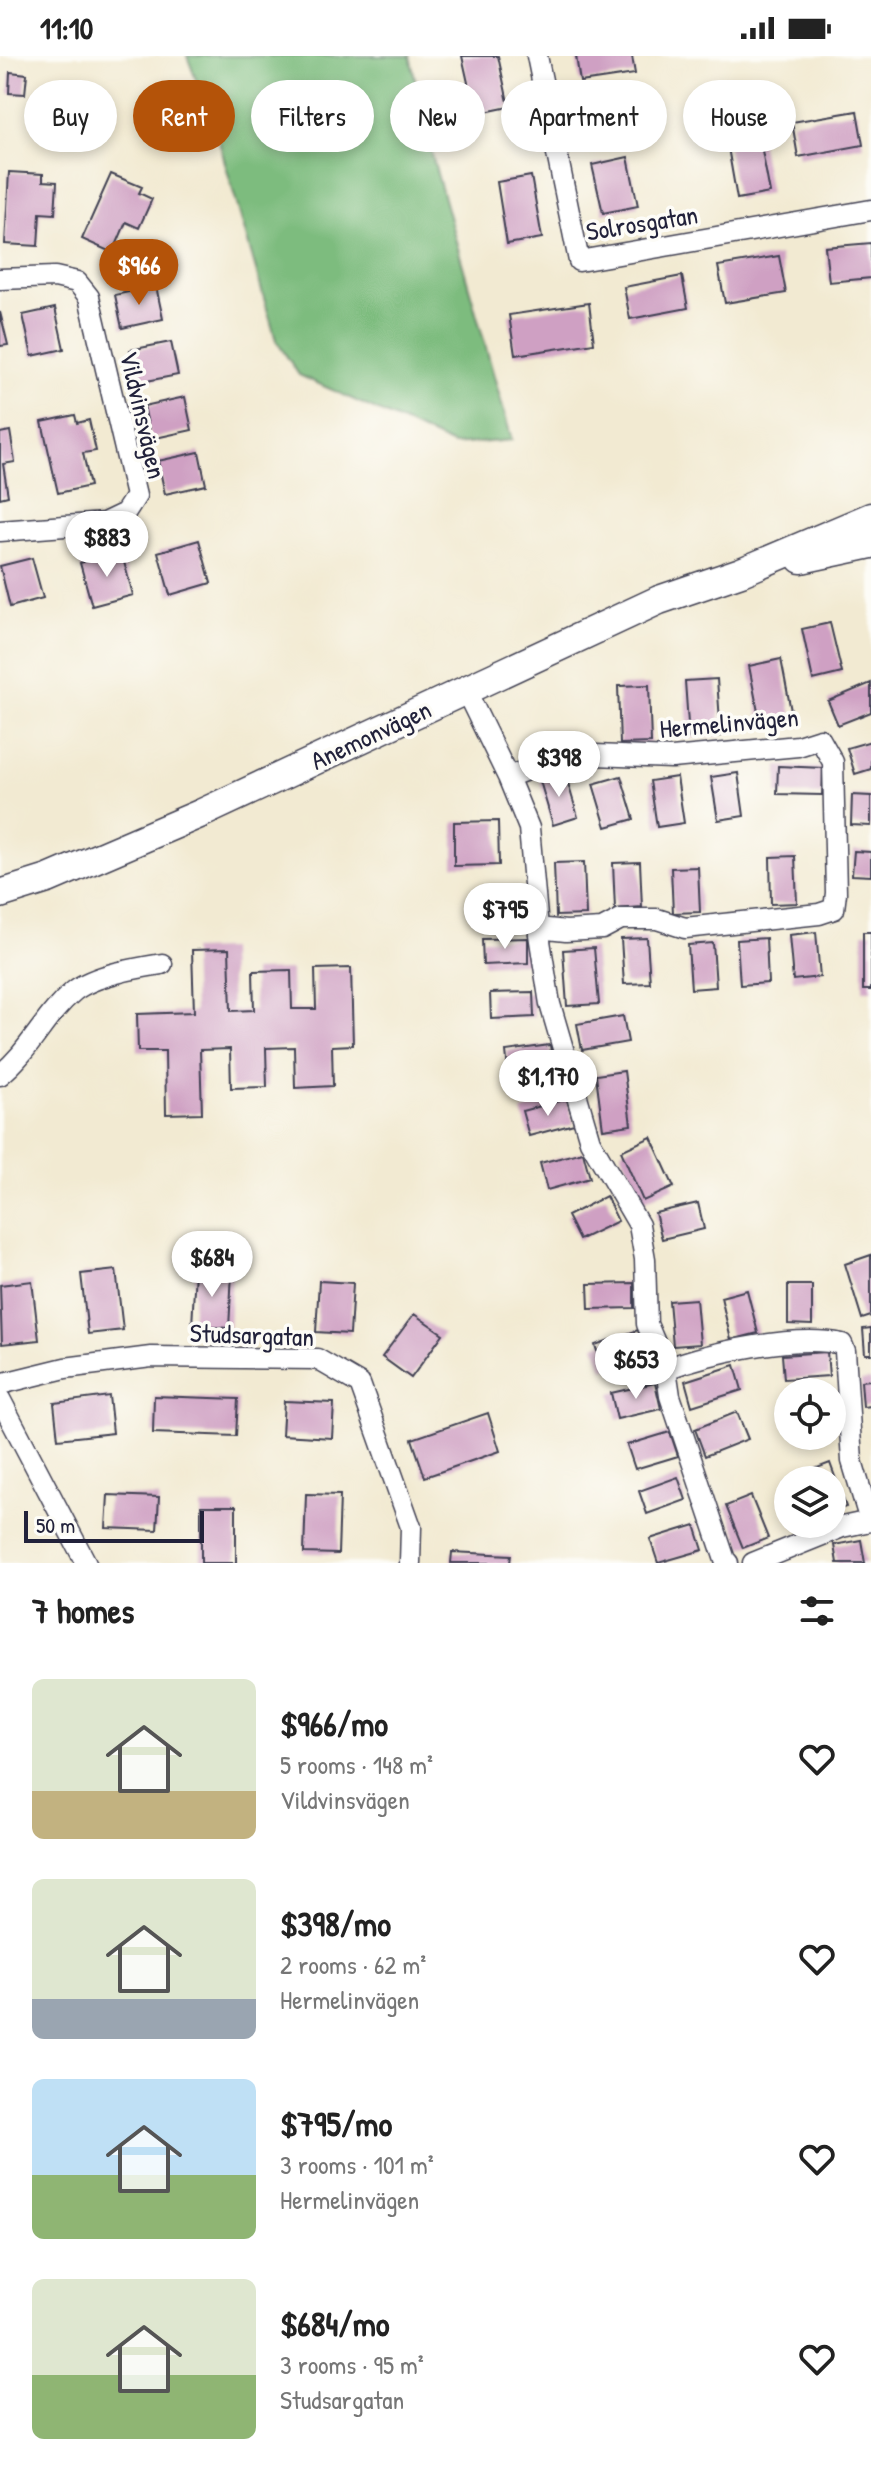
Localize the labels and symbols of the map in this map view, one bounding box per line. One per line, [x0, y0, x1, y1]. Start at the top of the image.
street label: Solrosgatan [584, 196, 700, 249]
pin: $966 [92, 239, 186, 307]
street label: Vildvinsvägen [112, 348, 175, 482]
pin: $883 [60, 511, 154, 579]
street label: Anemonvägen [305, 691, 437, 778]
street label: Hermelinvägen [658, 699, 800, 746]
pin: $398 [512, 731, 606, 799]
pin: $795 [458, 883, 552, 951]
pin: $1,170 [483, 1050, 613, 1118]
pin: $684 [165, 1231, 259, 1299]
street label: Studsargatan [189, 1315, 315, 1354]
pin: $653 [589, 1333, 683, 1401]
scale bar [24, 1507, 204, 1543]

